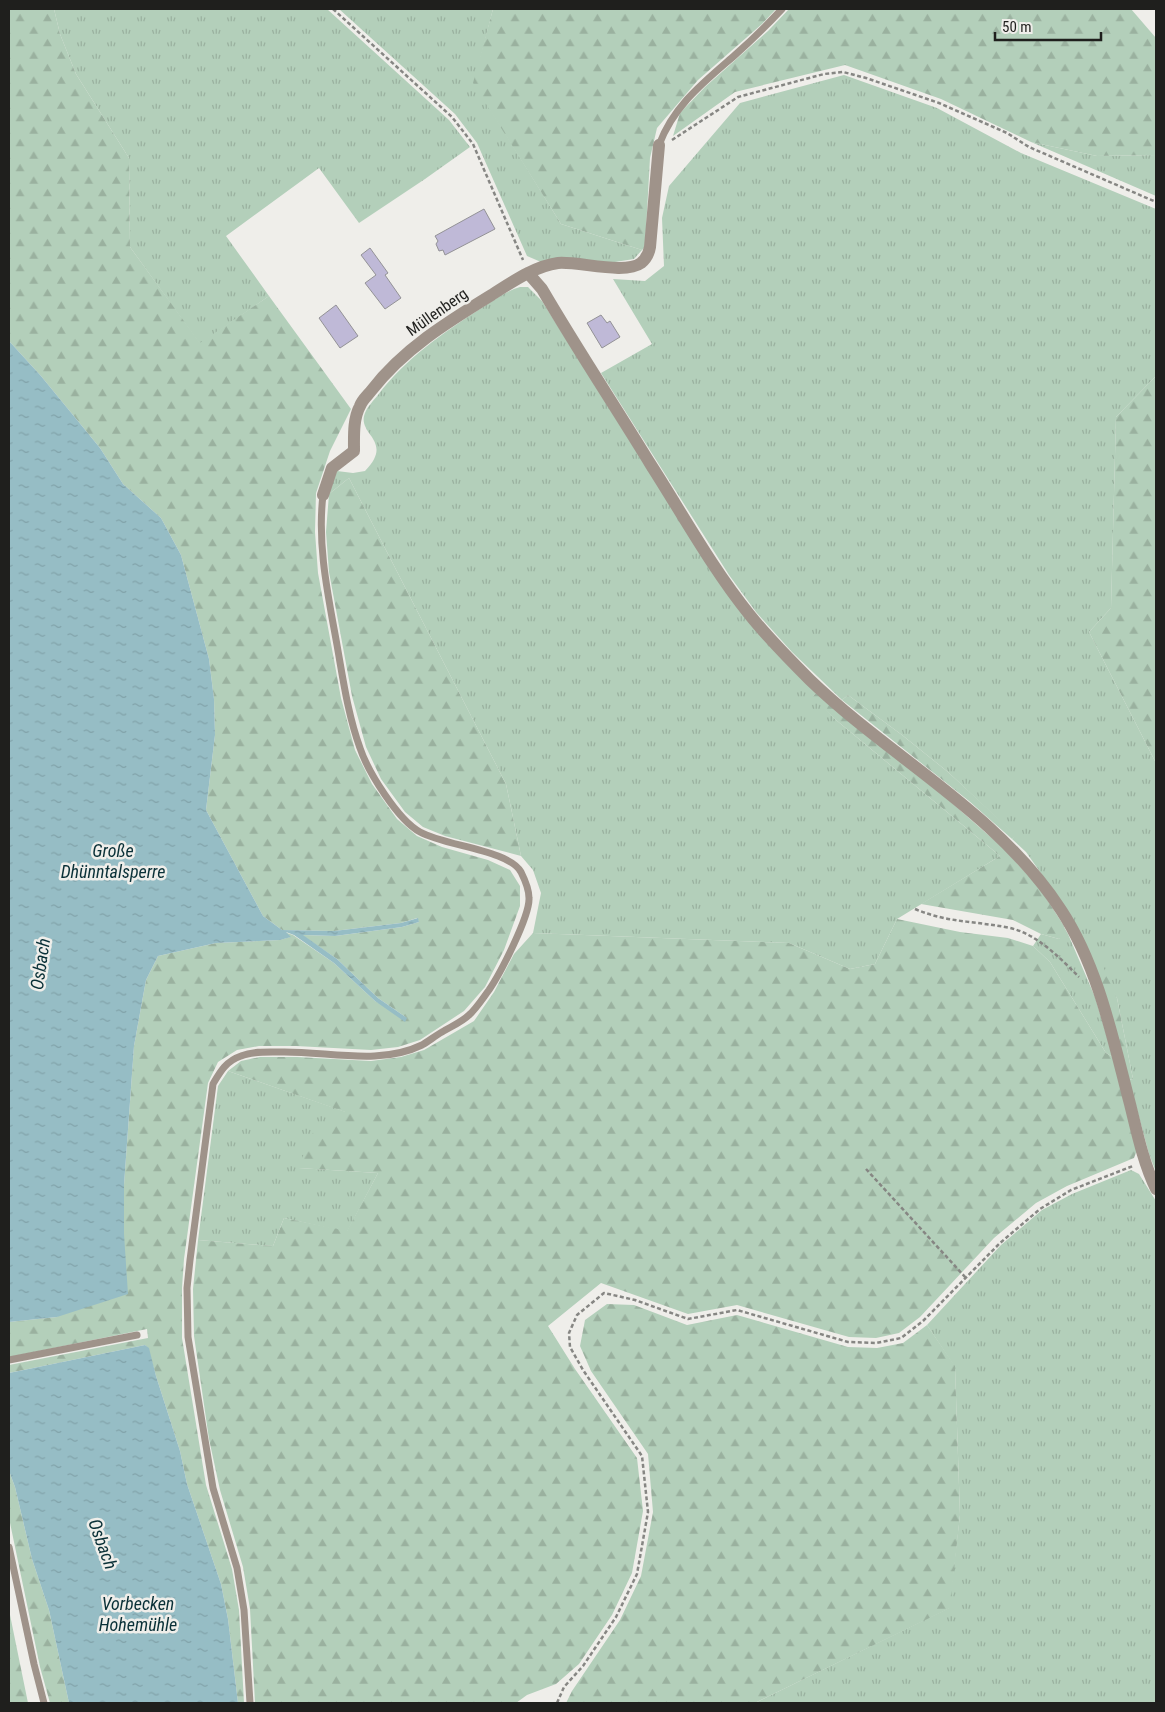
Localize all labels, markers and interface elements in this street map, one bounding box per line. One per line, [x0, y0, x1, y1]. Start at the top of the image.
scale bar [995, 10, 1101, 42]
text: 50 m [1002, 18, 1032, 36]
street label: Müllenberg [403, 284, 471, 340]
water label: Große Dhünntalsperre [61, 840, 165, 882]
water label: Osbach [26, 937, 54, 991]
water label: Osbach [84, 1516, 122, 1572]
water label: Vorbecken Hohemühle [99, 1593, 177, 1635]

